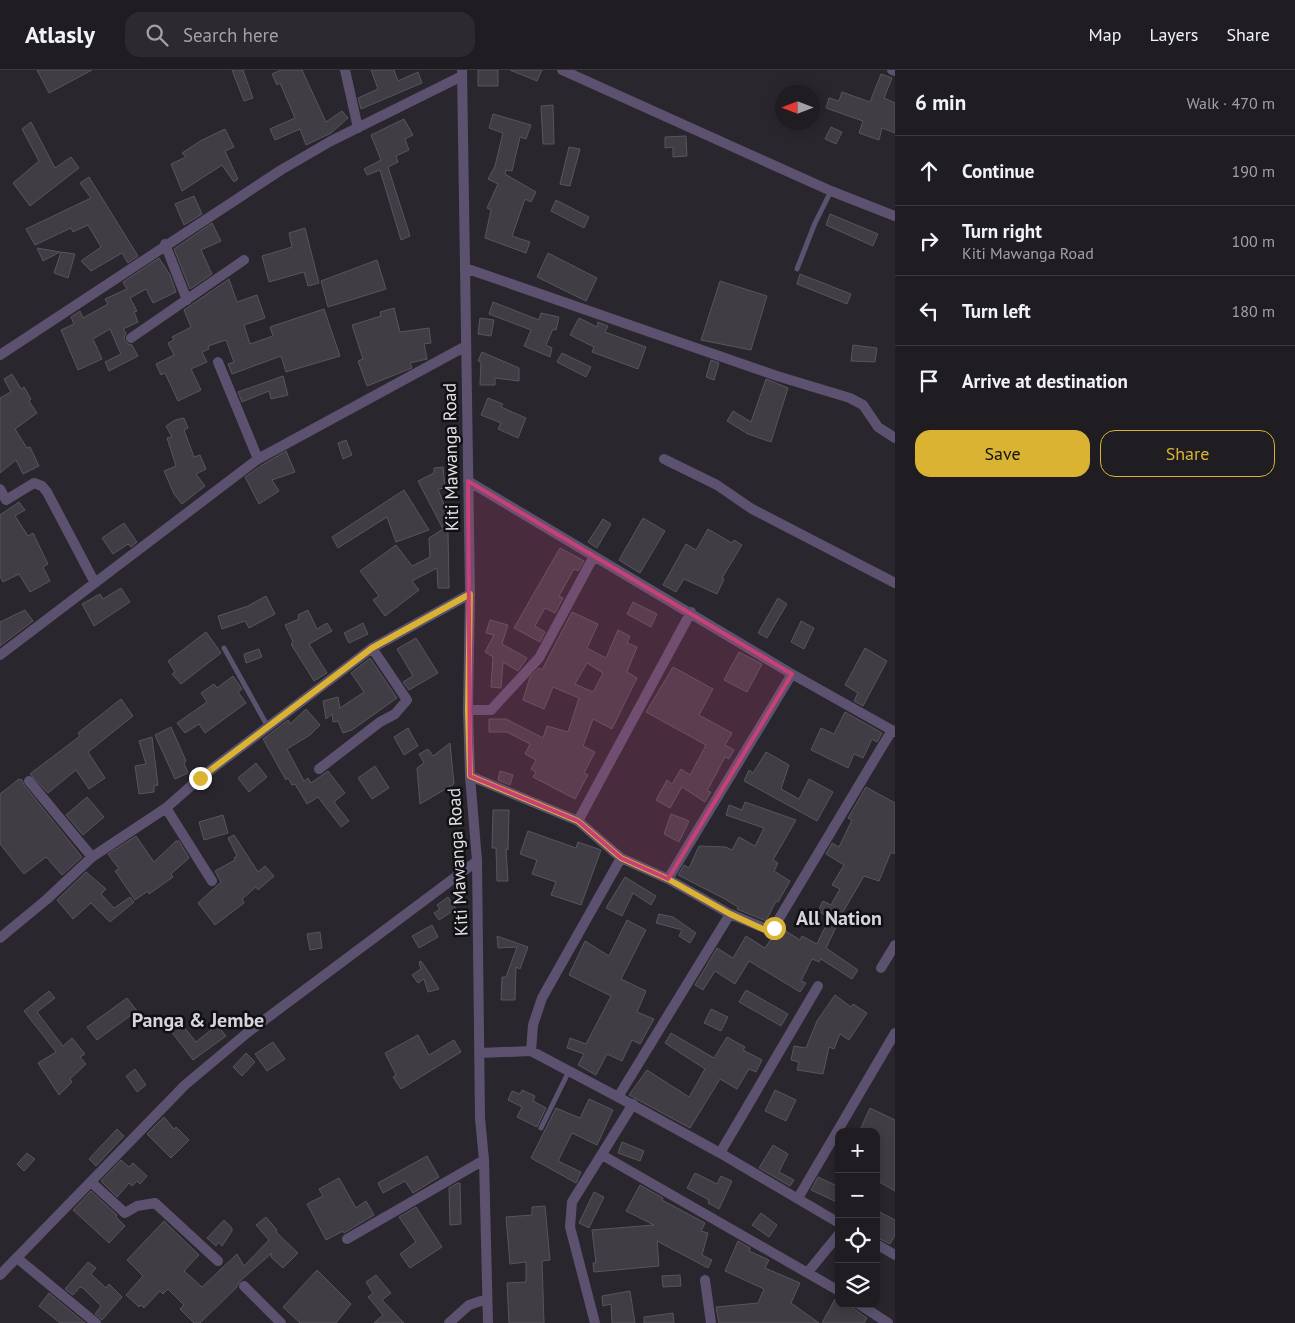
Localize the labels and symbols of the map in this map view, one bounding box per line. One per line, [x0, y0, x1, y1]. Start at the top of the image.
north arrow [775, 85, 820, 130]
street label: Kiti Mawanga Road [438, 383, 463, 531]
route end [189, 767, 212, 790]
street label: Kiti Mawanga Road [442, 787, 473, 937]
district label: All Nation [796, 905, 882, 931]
route start [763, 917, 786, 940]
district label: Panga & Jembe [132, 1007, 264, 1033]

